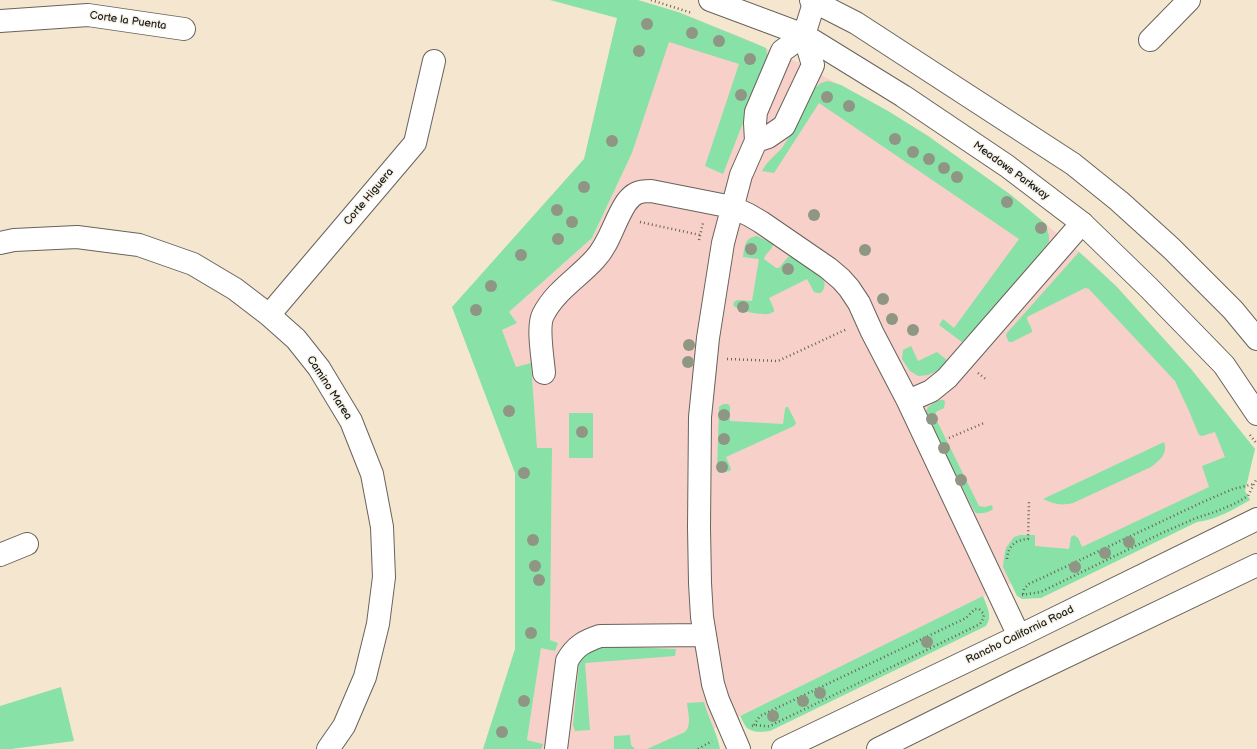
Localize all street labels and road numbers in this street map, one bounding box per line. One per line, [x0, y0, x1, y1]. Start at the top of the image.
street label: Corte la Puenta [89, 9, 167, 33]
street label: Meadows Parkway [970, 139, 1052, 203]
street label: Corte Higuera [341, 166, 397, 228]
street label: Camino Marea [303, 354, 355, 422]
street label: Rancho California Road [964, 603, 1076, 667]

